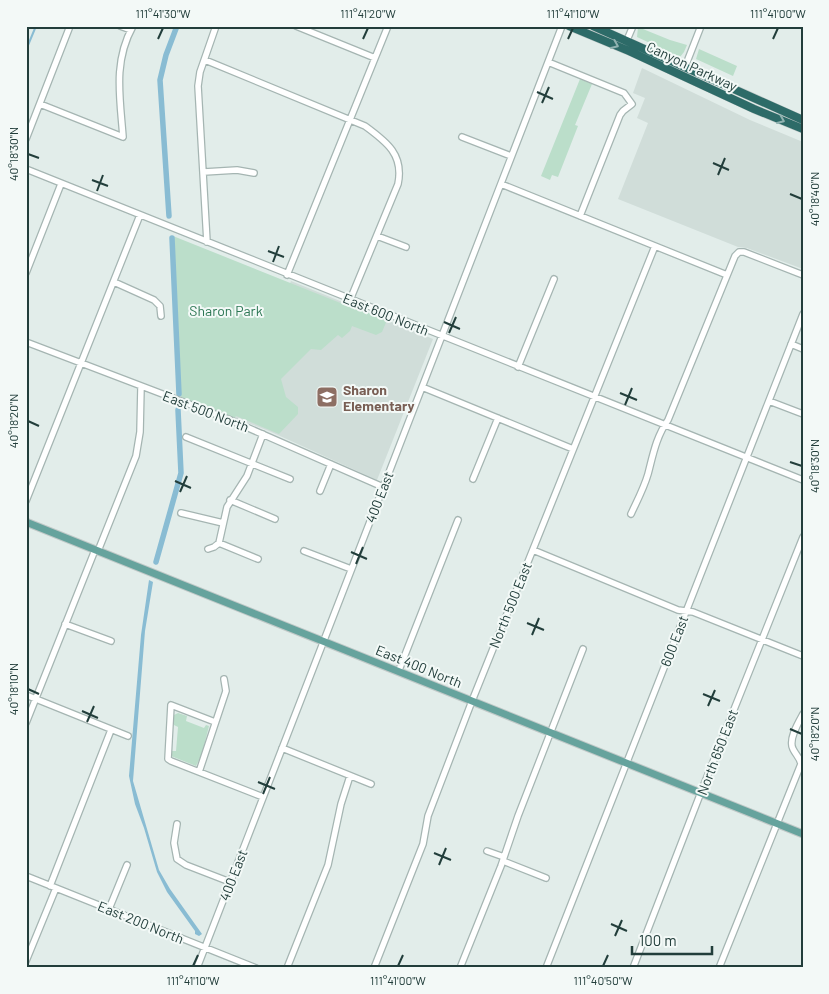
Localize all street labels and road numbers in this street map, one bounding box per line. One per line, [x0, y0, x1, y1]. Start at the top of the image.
street label: Canyon Parkway [644, 38, 741, 95]
street label: East 600 North [341, 289, 431, 339]
street label: East 500 North [160, 387, 252, 435]
street label: 400 East [361, 469, 397, 525]
street label: North 500 East [485, 560, 535, 650]
street label: 600 East [657, 613, 691, 669]
street label: East 400 North [373, 641, 465, 691]
street label: North 650 East [693, 707, 741, 797]
street label: 400 East [215, 847, 251, 903]
street label: East 200 North [95, 897, 187, 947]

